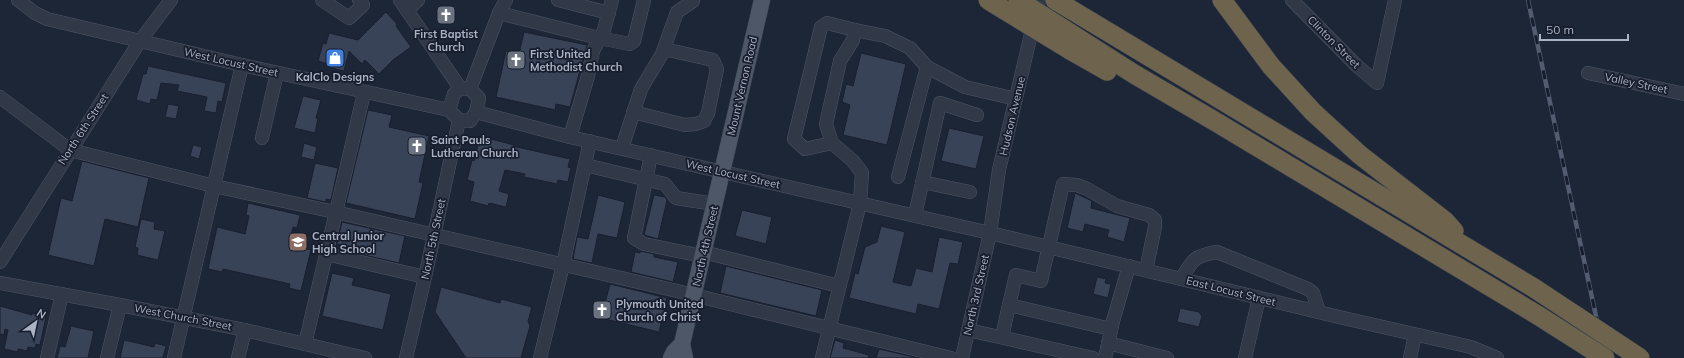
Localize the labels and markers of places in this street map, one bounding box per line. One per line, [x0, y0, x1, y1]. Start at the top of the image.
church icon: First Baptist Church [435, 4, 457, 26]
place label: First Baptist Church [414, 27, 478, 54]
shop icon: KalClo Designs [324, 47, 346, 69]
place label: First United Methodist Church [530, 47, 622, 74]
church icon: First United Methodist Church [505, 49, 527, 71]
place label: KalClo Designs [296, 70, 375, 84]
place label: Saint Pauls Lutheran Church [431, 133, 518, 160]
church icon: Saint Pauls Lutheran Church [406, 135, 428, 157]
place label: Central Junior High School [312, 229, 385, 256]
school or university icon: Central Junior High School [287, 231, 309, 253]
place label: Plymouth United Church of Christ [616, 297, 704, 324]
church icon: Plymouth United Church of Christ [591, 299, 613, 321]

